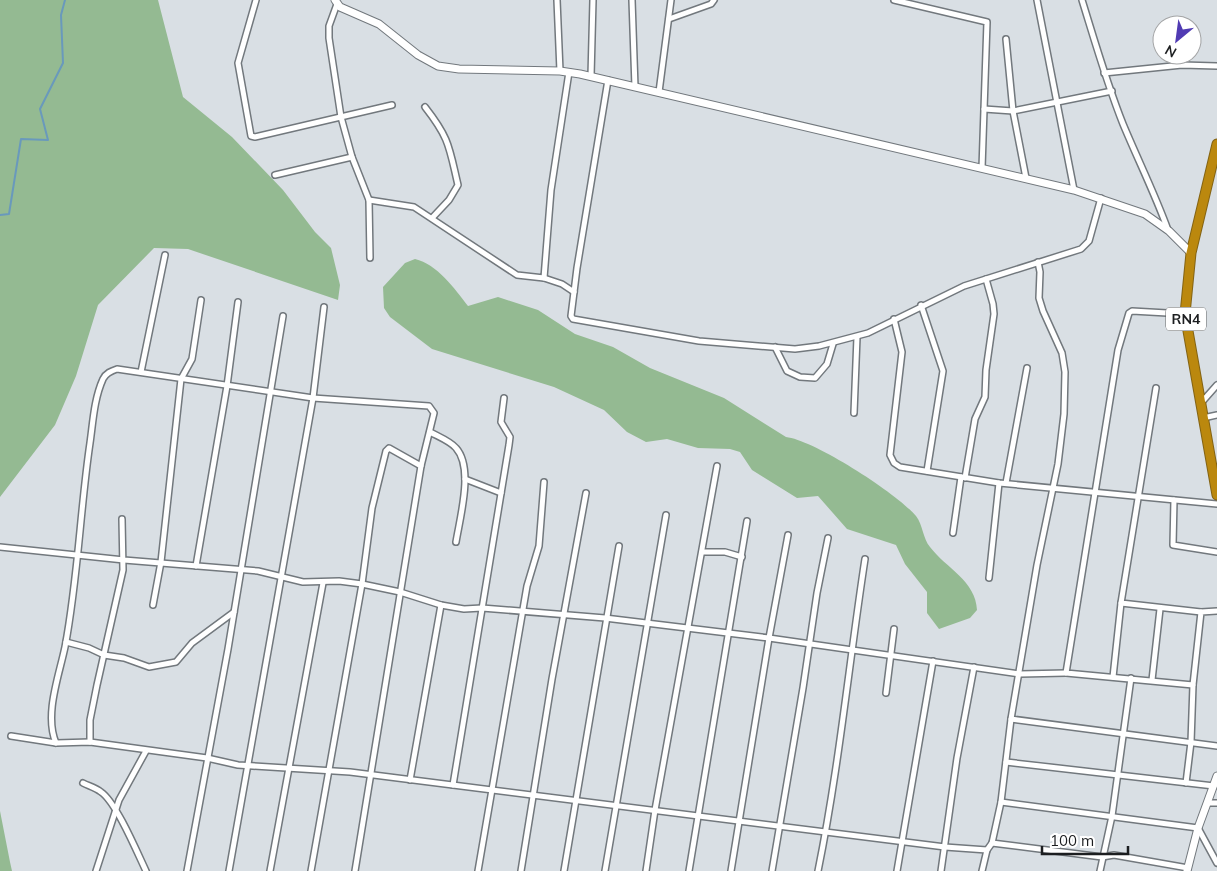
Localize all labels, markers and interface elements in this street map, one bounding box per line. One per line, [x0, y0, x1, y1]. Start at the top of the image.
north arrow [1152, 15, 1202, 65]
text: N [1162, 41, 1180, 62]
road number: RN4 [1166, 308, 1206, 330]
scale bar [1042, 824, 1128, 856]
text: 100 m [1050, 831, 1094, 850]

